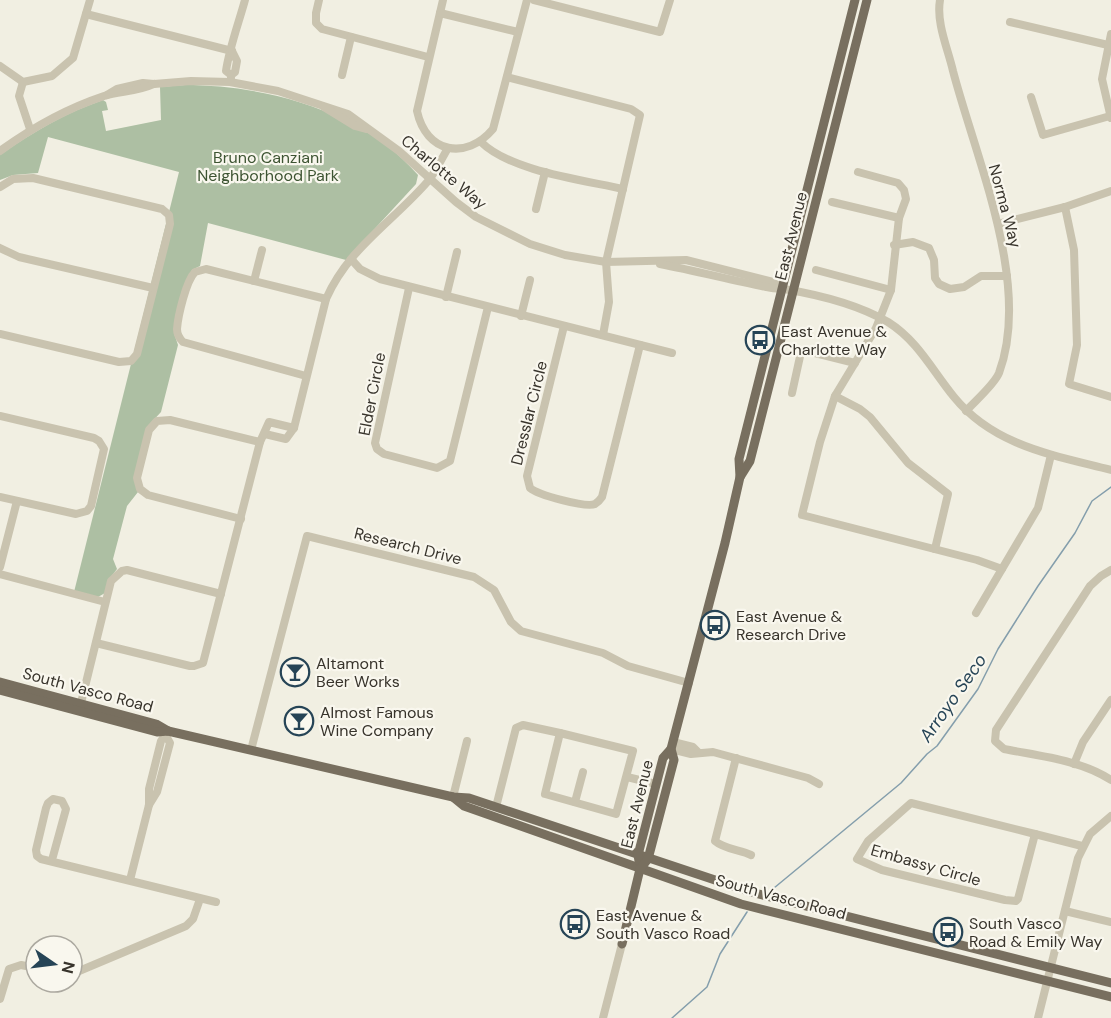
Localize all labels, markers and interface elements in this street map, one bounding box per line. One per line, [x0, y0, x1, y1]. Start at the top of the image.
street label: Charlotte Way [397, 130, 491, 214]
park label: Bruno Canziani Neighborhood Park [197, 147, 339, 186]
street label: Norma Way [984, 162, 1026, 250]
street label: East Avenue [770, 190, 812, 282]
place label: East Avenue & Charlotte Way [781, 321, 888, 360]
bus stop icon: East Avenue & Charlotte Way [744, 324, 776, 356]
street label: Elder Circle [354, 350, 390, 438]
street label: Dresslar Circle [506, 359, 552, 467]
street label: Research Drive [352, 522, 464, 570]
place label: East Avenue & Research Drive [736, 606, 846, 645]
bus stop icon: East Avenue & Research Drive [699, 609, 731, 641]
water label: Arroyo Seco [913, 649, 992, 748]
place label: Altamont Beer Works [316, 653, 400, 692]
bar icon: Altamont Beer Works [279, 656, 311, 688]
street label: South Vasco Road [20, 662, 156, 718]
place label: Almost Famous Wine Company [320, 702, 434, 741]
bar icon: Almost Famous Wine Company [283, 705, 315, 737]
street label: East Avenue [616, 758, 658, 850]
street label: Embassy Circle [868, 839, 984, 891]
street label: South Vasco Road [713, 869, 849, 925]
place label: East Avenue & South Vasco Road [596, 905, 730, 944]
bus stop icon: East Avenue & South Vasco Road [559, 908, 591, 940]
place label: South Vasco Road & Emily Way [969, 913, 1103, 952]
bus stop icon: South Vasco Road & Emily Way [932, 916, 964, 948]
north arrow [24, 934, 84, 994]
text: N [56, 959, 80, 976]

